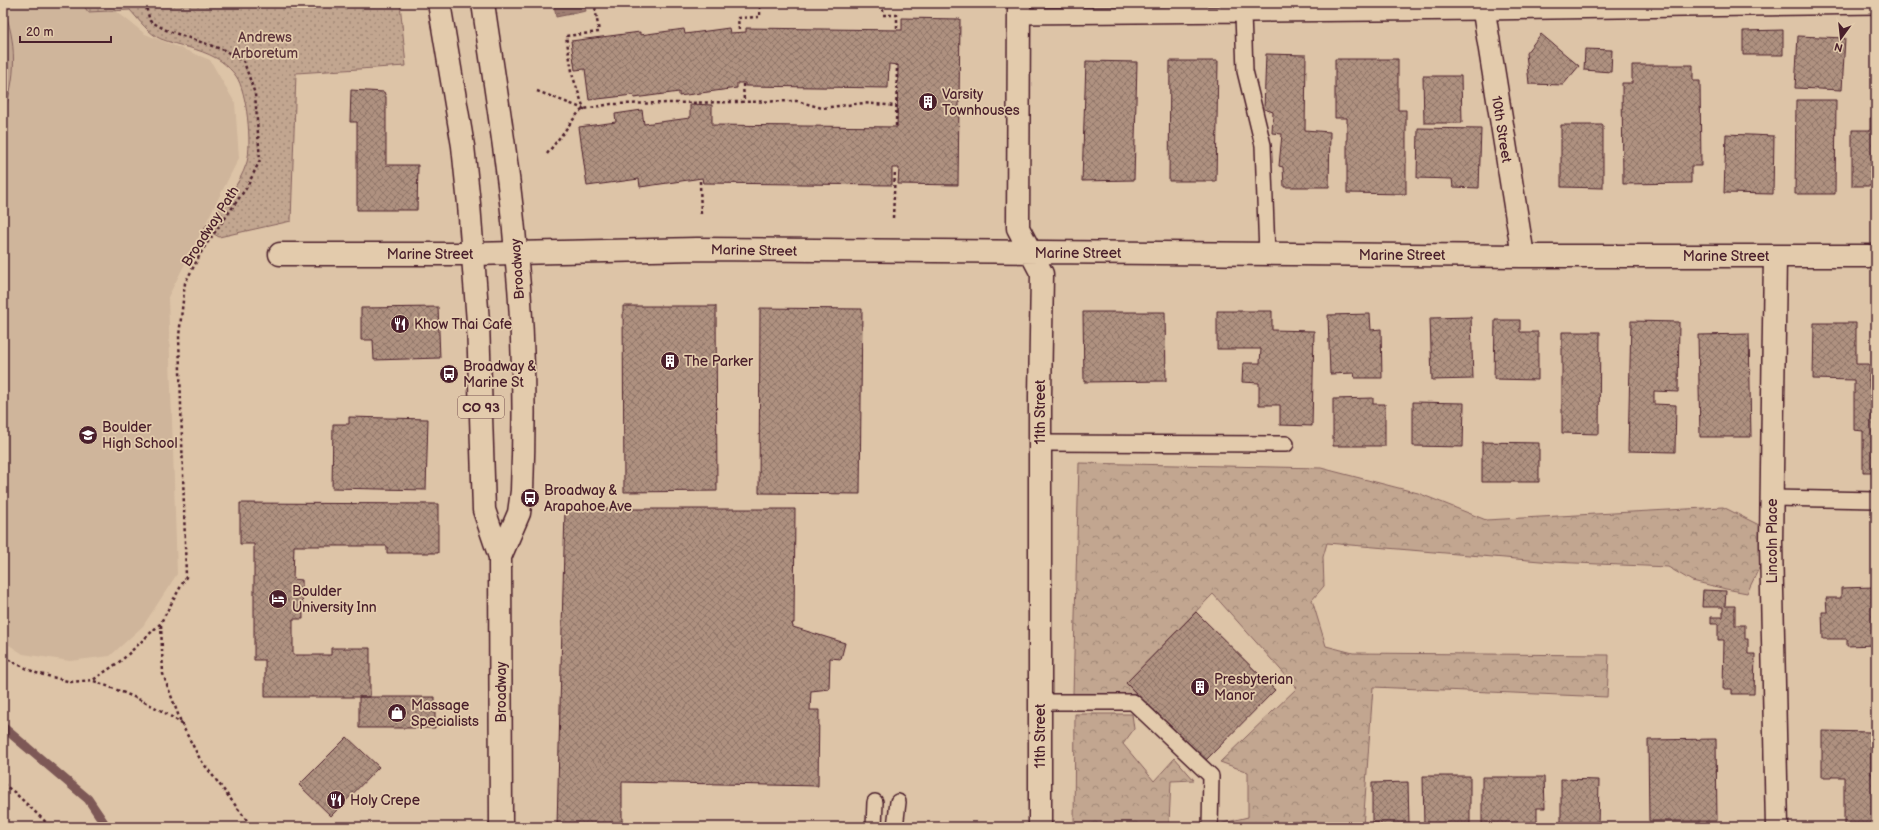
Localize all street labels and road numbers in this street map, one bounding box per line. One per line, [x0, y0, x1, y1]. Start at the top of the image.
street label: 10th Street [1488, 94, 1515, 164]
street label: Broadway Path [178, 183, 243, 270]
street label: Broadway [507, 237, 528, 300]
street label: Marine Street [711, 241, 798, 260]
street label: Marine Street [1035, 245, 1122, 262]
street label: Marine Street [387, 246, 474, 263]
street label: Marine Street [1359, 247, 1446, 264]
street label: Marine Street [1683, 248, 1770, 265]
street label: 11th Street [1032, 379, 1049, 444]
road number: CO 93 [458, 396, 504, 418]
street label: Lincoln Place [1764, 499, 1781, 583]
street label: Broadway [493, 661, 510, 723]
street label: 11th Street [1032, 703, 1049, 768]

